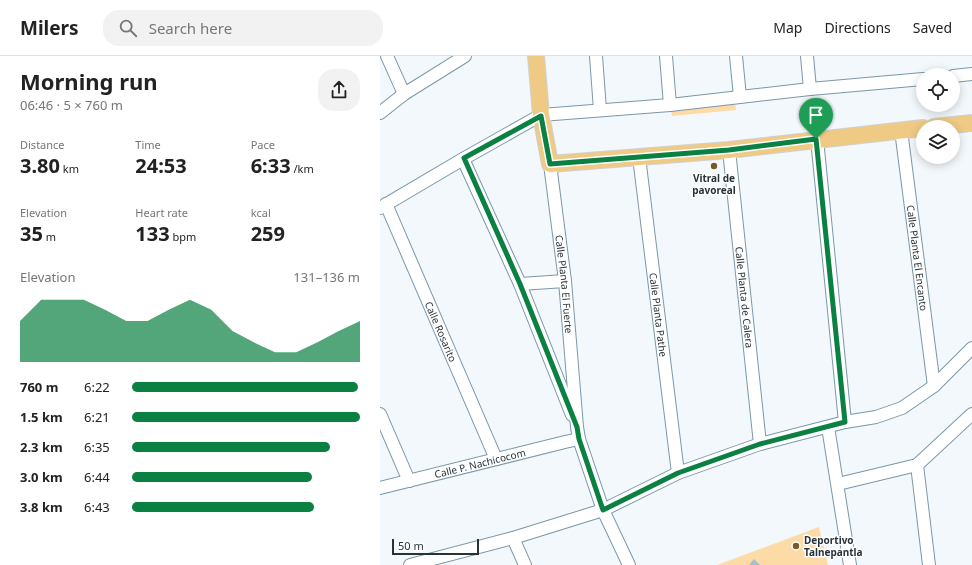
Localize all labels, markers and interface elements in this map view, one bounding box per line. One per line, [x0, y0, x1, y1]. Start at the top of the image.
search box [103, 10, 383, 46]
text: Milers [20, 15, 79, 41]
icon: search [117, 17, 139, 39]
text: Search here [149, 18, 232, 38]
text: Map [773, 18, 802, 37]
text: Directions [824, 18, 891, 37]
text: Saved [913, 18, 952, 37]
text: Morning run [20, 66, 158, 96]
map controls [916, 68, 960, 164]
button: locate [916, 68, 960, 112]
button: share [318, 69, 360, 111]
text: 06:46 · 5 × 760 m [20, 96, 123, 114]
pin [799, 98, 833, 139]
icon: arrive [805, 104, 827, 126]
button: layers [916, 120, 960, 164]
text: Distance [20, 137, 65, 152]
text: Time [135, 137, 161, 152]
text: Pace [251, 137, 275, 152]
text: 3.80 [20, 152, 60, 179]
text: 24:53 [135, 152, 187, 179]
text: 6:33 [251, 152, 291, 179]
text: km [60, 161, 79, 176]
text: /km [291, 161, 314, 176]
marker: Vitral de pavoreal [709, 161, 719, 171]
place label: Vitral de pavoreal [692, 171, 736, 197]
street label: Calle Planta El Encanto [904, 204, 931, 312]
text: Elevation [20, 205, 67, 220]
text: Heart rate [135, 205, 188, 220]
text: kcal [251, 205, 271, 220]
text: 35 [20, 220, 43, 247]
text: 133 [135, 220, 170, 247]
text: 259 [251, 220, 285, 247]
text: m [43, 229, 56, 244]
text: bpm [170, 229, 196, 244]
street label: Calle Planta El Fuerte [552, 234, 576, 334]
street label: Calle Planta de Calera [732, 246, 757, 349]
text: Elevation [20, 268, 76, 286]
text: 131–136 m [293, 268, 360, 286]
street label: Calle Planta Pathe [646, 272, 671, 358]
street label: Calle Rosarito [422, 299, 460, 364]
text: 760 m [20, 378, 58, 396]
text: 6:22 [84, 378, 110, 396]
text: 1.5 km [20, 408, 63, 426]
text: 6:21 [84, 408, 110, 426]
text: 2.3 km [20, 438, 63, 456]
text: 6:35 [84, 438, 110, 456]
street label: Calle P. Nachicocom [433, 445, 527, 481]
text: 3.0 km [20, 468, 63, 486]
text: 6:44 [84, 468, 110, 486]
text: 3.8 km [20, 498, 63, 516]
text: 6:43 [84, 498, 110, 516]
place label: Deportivo Talnepantla [804, 533, 863, 559]
scale bar [392, 537, 479, 556]
text: 50 m [398, 538, 424, 553]
marker: Deportivo Talnepantla [791, 541, 801, 551]

